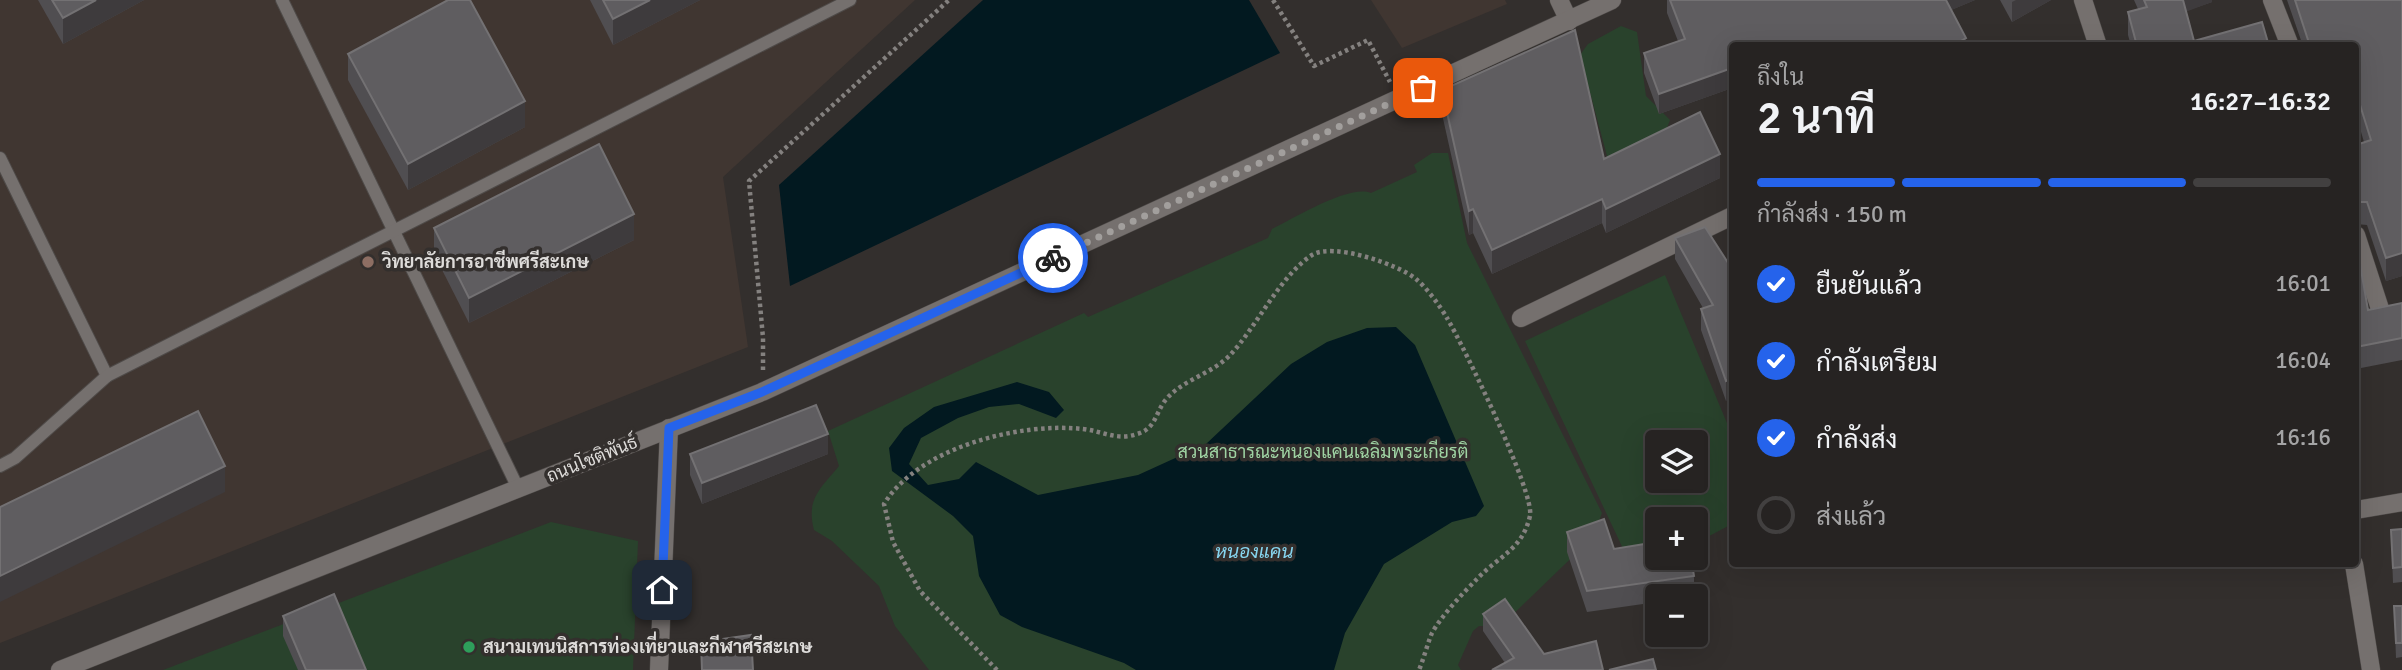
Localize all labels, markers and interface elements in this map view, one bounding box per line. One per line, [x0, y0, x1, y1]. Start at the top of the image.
pin [1393, 58, 1453, 118]
text: ถึงใน [1757, 63, 1804, 92]
icon: bag [1404, 69, 1442, 107]
text: 16:27–16:32 [2190, 86, 2331, 118]
text: 2 นาที [1757, 90, 1876, 146]
text: กำลังส่ง · 150 m [1757, 200, 1907, 229]
courier [1018, 223, 1088, 293]
icon: bike [1034, 239, 1072, 277]
place label: วิทยาลัยการอาชีพศรีสะเกษ [381, 249, 590, 273]
marker: วิทยาลัยการอาชีพศรีสะเกษ [360, 254, 376, 270]
icon: check [1757, 265, 1795, 303]
text: 16:01 [2275, 269, 2331, 298]
text: ยืนยันแล้ว [1816, 270, 1922, 302]
icon: check [1757, 342, 1795, 380]
text: 16:04 [2275, 346, 2331, 375]
text: กำลังเตรียม [1816, 347, 1938, 379]
icon: check [1757, 419, 1795, 457]
text: 16:16 [2275, 423, 2331, 452]
text: กำลังส่ง [1816, 424, 1897, 456]
street label: ถนนโชติพันธ์ [543, 429, 641, 487]
map controls [1645, 430, 1708, 647]
button: layers [1645, 430, 1708, 493]
park label: สวนสาธารณะหนองแคนเฉลิมพระเกียรติ [1178, 439, 1468, 463]
text: ส่งแล้ว [1816, 501, 1886, 533]
button: + [1645, 507, 1708, 570]
water label: หนองแคน [1215, 540, 1293, 564]
pin [632, 560, 692, 620]
icon: home [643, 571, 681, 609]
button: − [1645, 584, 1708, 647]
place label: สนามเทนนิสการท่องเที่ยวและกีฬาศรีสะเกษ [483, 631, 814, 658]
marker: สนามเทนนิสการท่องเที่ยวและกีฬาศรีสะเกษ [461, 639, 477, 655]

